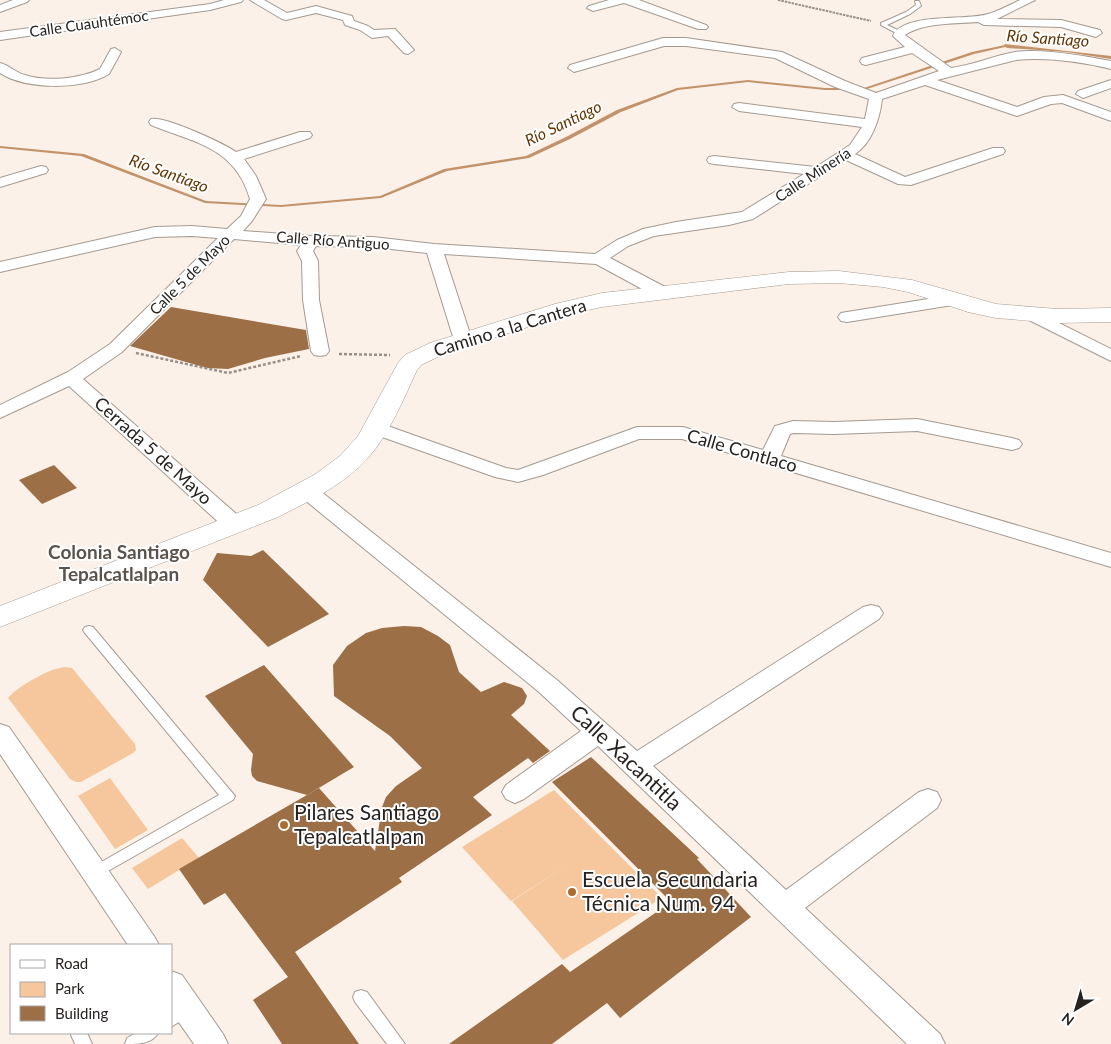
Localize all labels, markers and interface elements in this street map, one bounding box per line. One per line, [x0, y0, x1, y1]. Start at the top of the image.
street label: Calle Cuauhtémoc [28, 6, 149, 40]
water label: Río Santiago [1006, 25, 1090, 50]
water label: Río Santiago [521, 96, 604, 149]
street label: Calle Minería [771, 143, 854, 205]
water label: Río Santiago [127, 149, 211, 196]
street label: Calle Río Antiguo [276, 227, 390, 253]
street label: Calle 5 de Mayo [145, 230, 233, 318]
street label: Camino a la Cantera [431, 293, 589, 361]
street label: Cerrada 5 de Mayo [90, 392, 217, 509]
street label: Calle Contlaco [685, 424, 800, 476]
district label: Colonia Santiago Tepalcatlalpan [48, 540, 190, 585]
street label: Calle Xacantitla [566, 699, 688, 815]
place label: Pilares Santiago Tepalcatlalpan [294, 799, 439, 848]
marker: Pilares Santiago Tepalcatlalpan [278, 819, 290, 831]
place label: Escuela Secundaria Técnica Num. 94 [582, 866, 758, 915]
marker: Escuela Secundaria Técnica Num. 94 [566, 886, 578, 898]
legend [10, 944, 172, 1034]
text: Road [55, 954, 88, 972]
text: Park [55, 979, 85, 997]
north arrow [1051, 984, 1101, 1034]
text: Building [55, 1004, 108, 1022]
text: N [1058, 1010, 1077, 1030]

